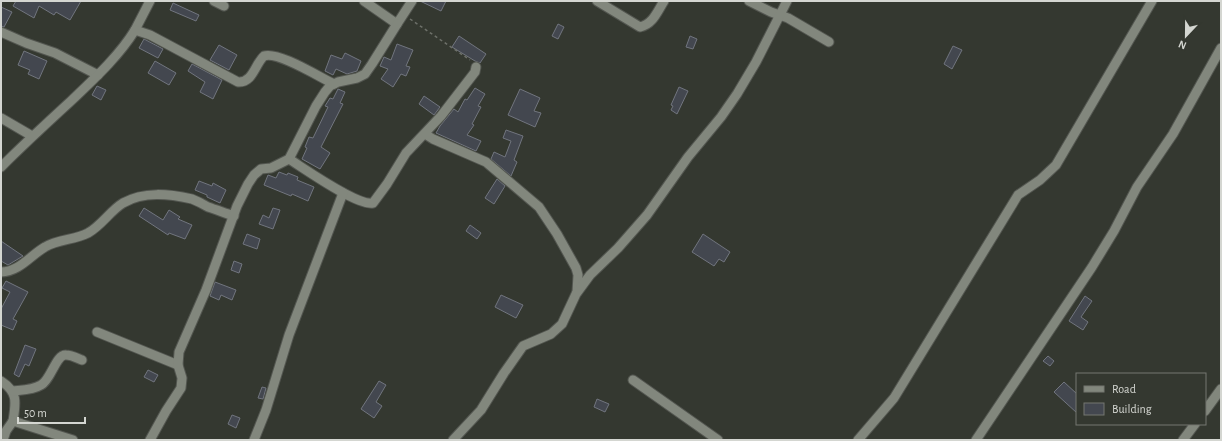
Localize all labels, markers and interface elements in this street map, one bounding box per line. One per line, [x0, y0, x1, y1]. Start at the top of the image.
north arrow [1166, 16, 1206, 56]
text: N [1177, 38, 1188, 51]
legend [1076, 373, 1206, 425]
text: Road [1112, 383, 1136, 395]
scale bar [18, 399, 85, 425]
text: Building [1112, 403, 1152, 415]
text: 50 m [24, 407, 47, 419]

